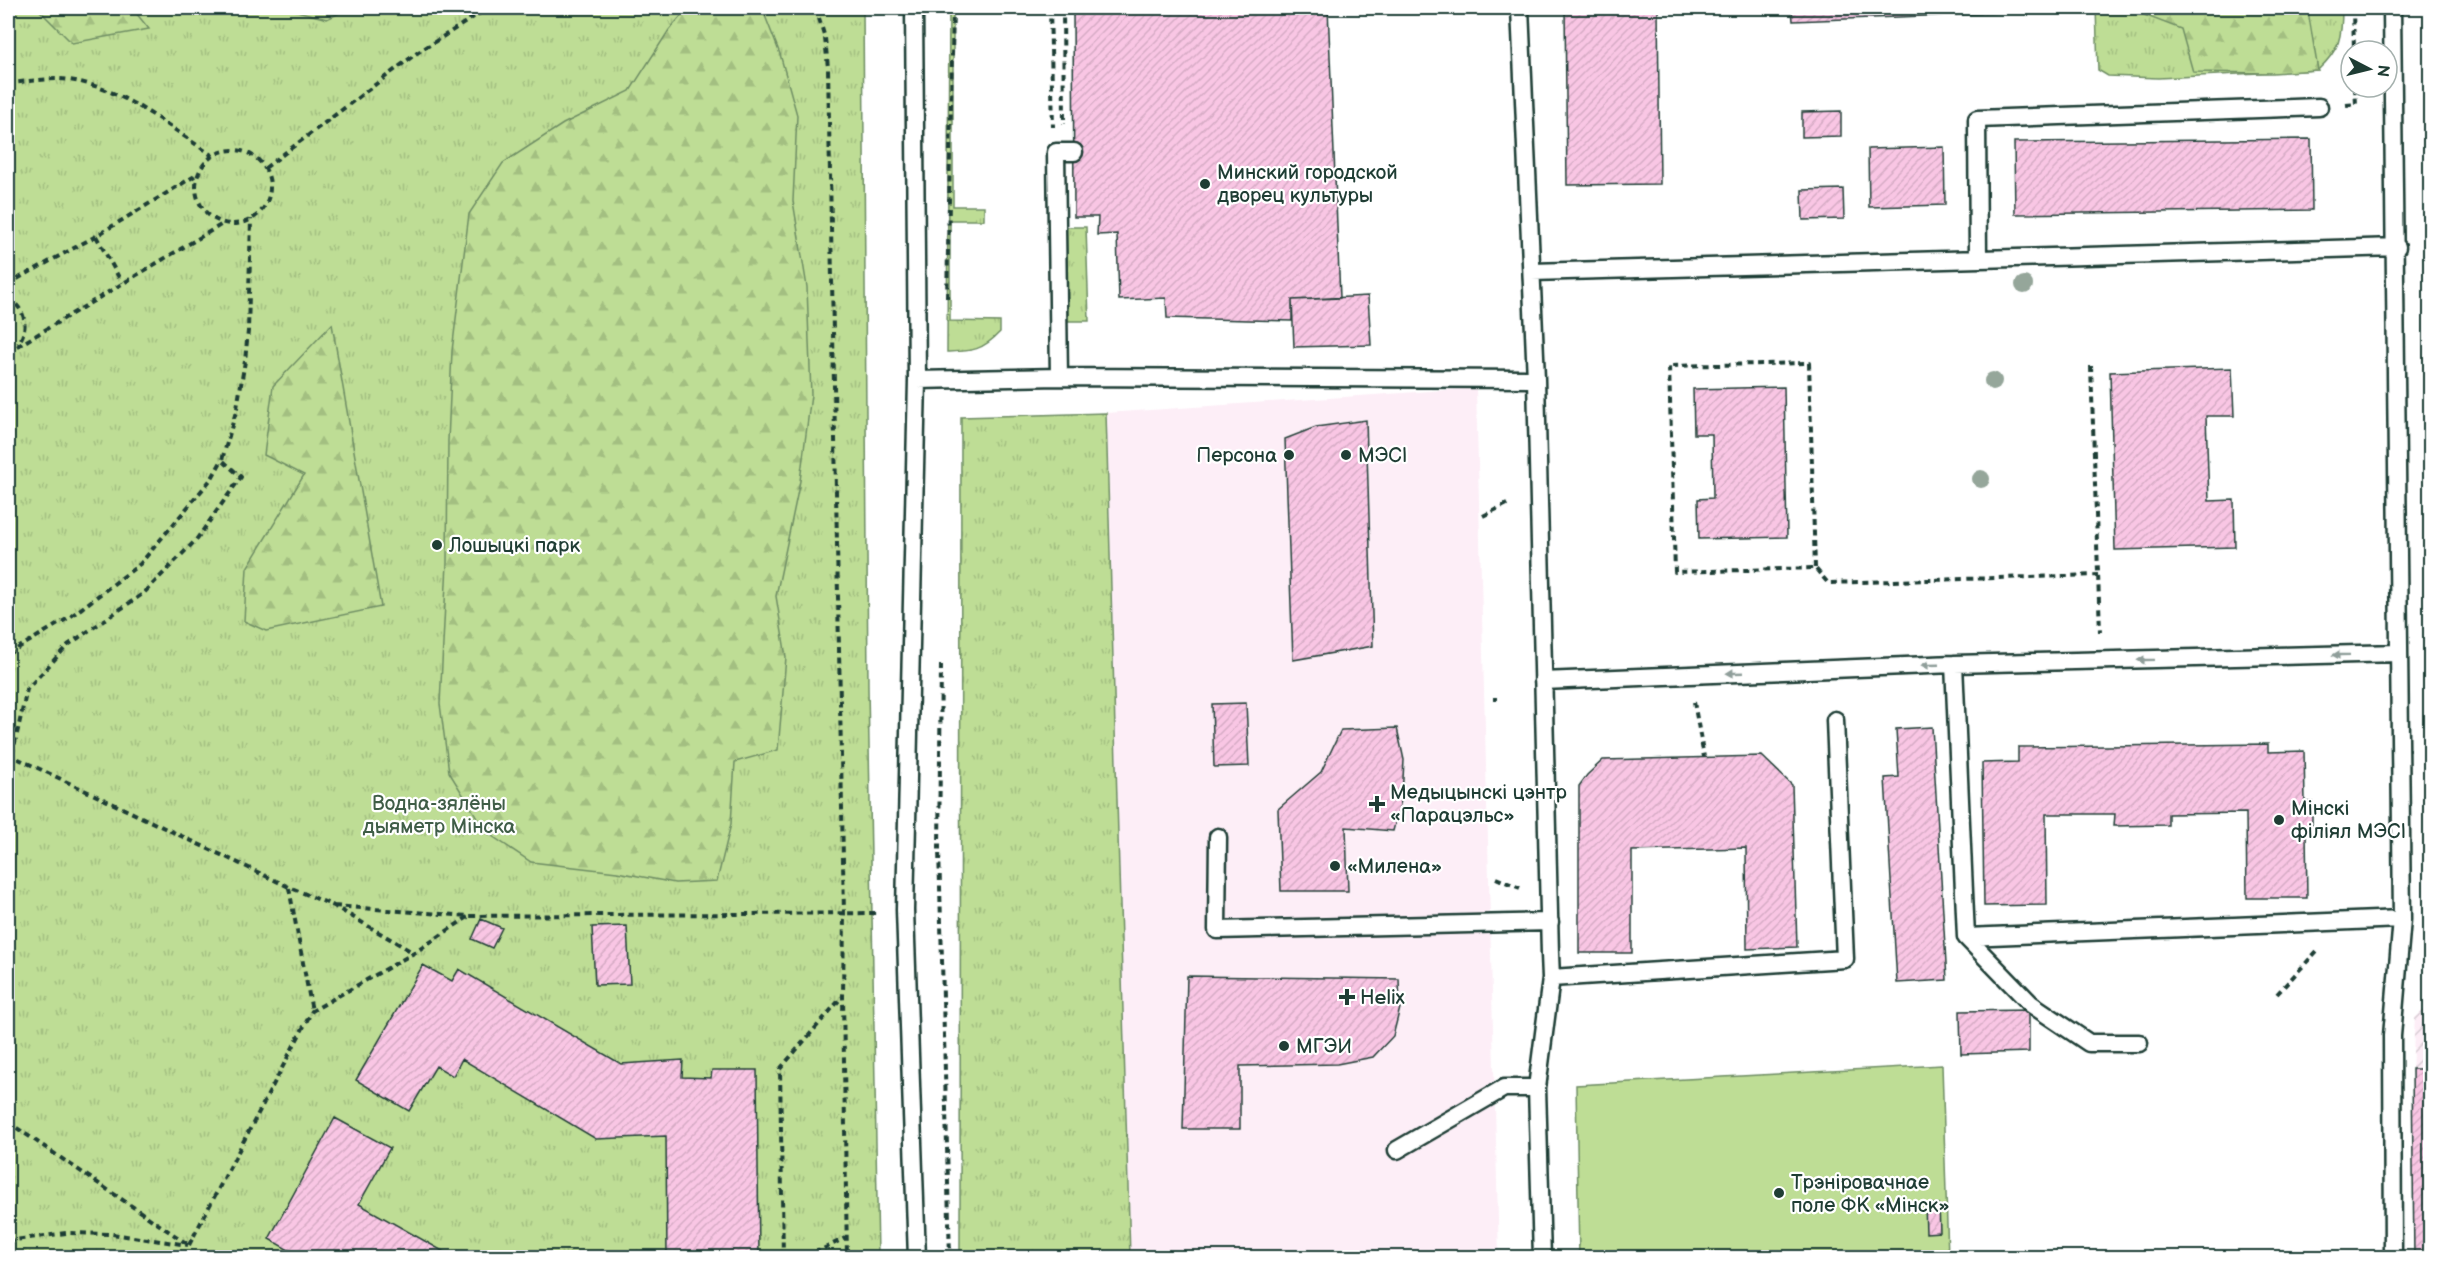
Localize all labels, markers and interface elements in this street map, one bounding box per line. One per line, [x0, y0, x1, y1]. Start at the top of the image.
north arrow [2339, 39, 2399, 99]
text: N [2372, 64, 2393, 78]
place label: Минский городской дворец культуры [1217, 161, 1398, 208]
marker: Минский городской дворец культуры [1198, 177, 1212, 191]
place label: Персона [1196, 444, 1277, 468]
place label: МЭСІ [1358, 444, 1407, 468]
marker: Персона [1282, 448, 1296, 462]
marker: МЭСІ [1339, 448, 1353, 462]
place label: Лошыцкі парк [448, 534, 580, 558]
marker: Лошыцкі парк [430, 538, 444, 552]
one-way arrow [2331, 650, 2350, 660]
one-way arrow [2136, 655, 2155, 664]
one-way arrow [1920, 661, 1939, 670]
one-way arrow [1725, 668, 1744, 677]
place label: Медыцынскі цэнтр «Парацэльс» [1390, 781, 1567, 828]
park label: Водна-зялёны дыяметр Мінска [363, 792, 516, 839]
marker: Медыцынскі цэнтр «Парацэльс» [1368, 795, 1386, 813]
place label: Мінскі філіял МЭСІ [2291, 797, 2406, 844]
marker: Мінскі філіял МЭСІ [2272, 813, 2286, 827]
place label: «Милена» [1347, 855, 1442, 879]
marker: «Милена» [1328, 859, 1342, 873]
place label: Helix [1360, 986, 1406, 1010]
marker: Helix [1338, 988, 1356, 1006]
place label: МГЭИ [1296, 1035, 1352, 1059]
marker: МГЭИ [1277, 1039, 1291, 1053]
place label: Трэніровачнае поле ФК «Мінск» [1791, 1171, 1950, 1218]
marker: Трэніровачнае поле ФК «Мінск» [1772, 1186, 1786, 1200]

